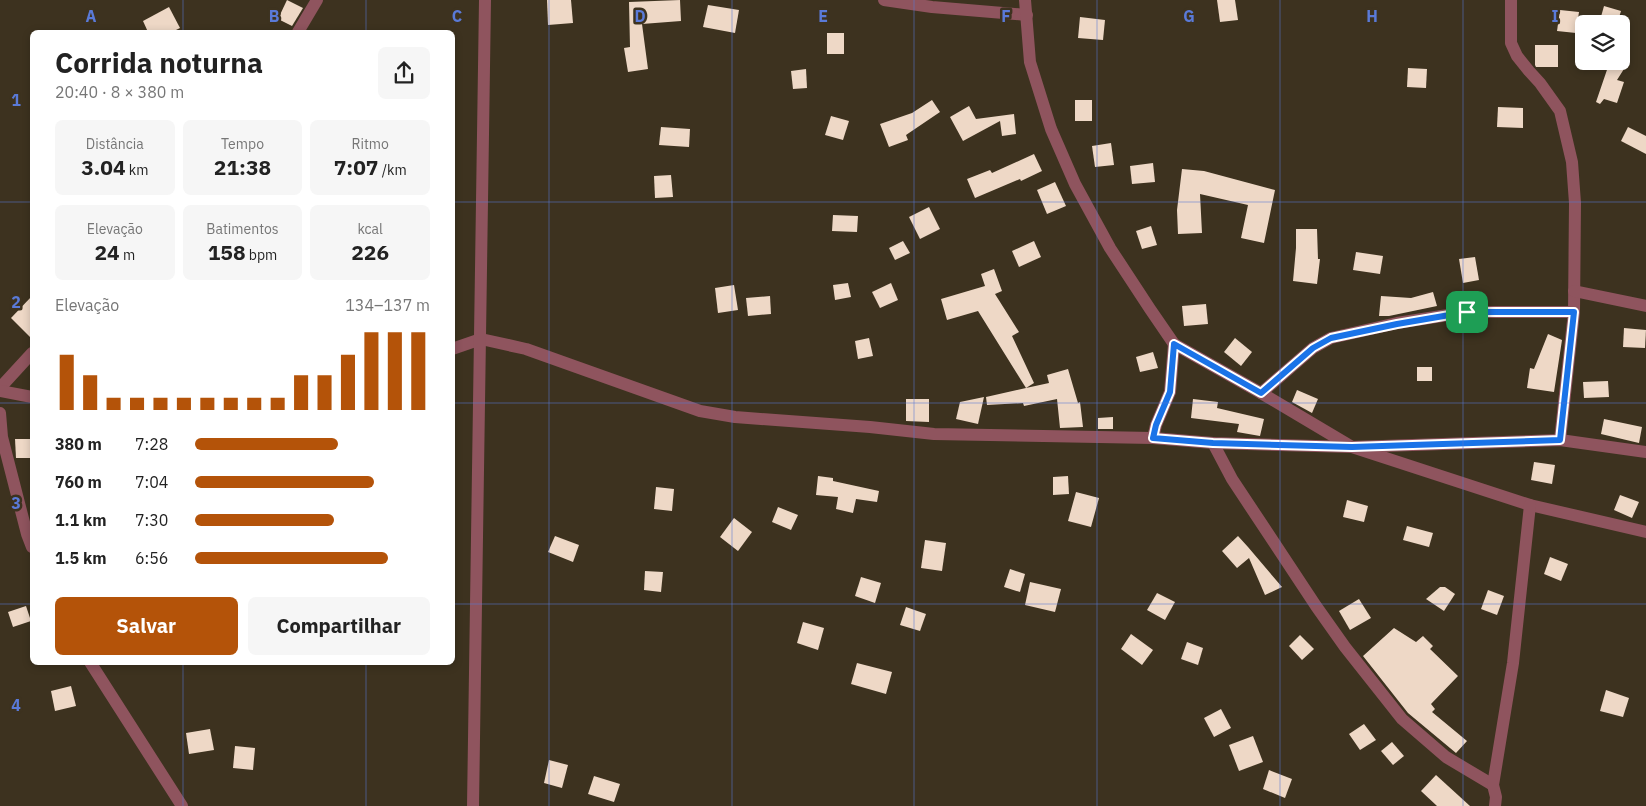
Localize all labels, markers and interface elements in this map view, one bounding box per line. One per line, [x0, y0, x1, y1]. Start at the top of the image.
text: A [86, 6, 97, 26]
text: B [269, 6, 280, 26]
text: C [452, 6, 462, 26]
text: D [634, 6, 646, 26]
text: E [818, 6, 828, 26]
text: F [1001, 6, 1011, 26]
text: G [1183, 6, 1195, 26]
text: H [1366, 6, 1378, 26]
text: I [1552, 6, 1559, 26]
map controls [1575, 15, 1630, 70]
button: layers [1575, 15, 1630, 70]
text: Corrida noturna [55, 44, 263, 81]
button: share [378, 47, 430, 99]
text: 20:40 · 8 × 380 m [55, 82, 184, 102]
text: 1 [11, 90, 21, 110]
text: Distância [86, 135, 144, 153]
text: Tempo [221, 135, 264, 153]
text: Ritmo [351, 135, 389, 153]
text: 3.04 [81, 153, 126, 181]
text: 21:38 [214, 153, 271, 181]
text: 7:07 [334, 153, 378, 181]
text: km [126, 161, 148, 179]
text: /km [378, 161, 407, 179]
text: Elevação [87, 220, 143, 238]
text: Batimentos [206, 220, 279, 238]
text: kcal [357, 220, 383, 238]
text: 24 [94, 238, 120, 266]
text: 158 [208, 238, 246, 266]
text: 226 [351, 238, 389, 266]
text: m [120, 246, 135, 264]
text: bpm [246, 246, 277, 264]
pin [1446, 291, 1488, 333]
text: 2 [11, 292, 21, 312]
text: Elevação [55, 295, 119, 315]
text: 134–137 m [345, 295, 430, 315]
icon: arrive [1453, 298, 1481, 326]
text: 380 m [55, 434, 102, 454]
text: 7:28 [135, 434, 168, 454]
text: 760 m [55, 472, 102, 492]
text: 7:04 [135, 472, 168, 492]
text: 3 [11, 493, 21, 513]
text: 1.1 km [55, 510, 106, 530]
text: 7:30 [135, 510, 168, 530]
text: 1.5 km [55, 548, 106, 568]
text: 6:56 [135, 548, 168, 568]
button: Salvar [55, 597, 238, 655]
button: Compartilhar [248, 597, 430, 655]
text: 4 [11, 695, 21, 715]

